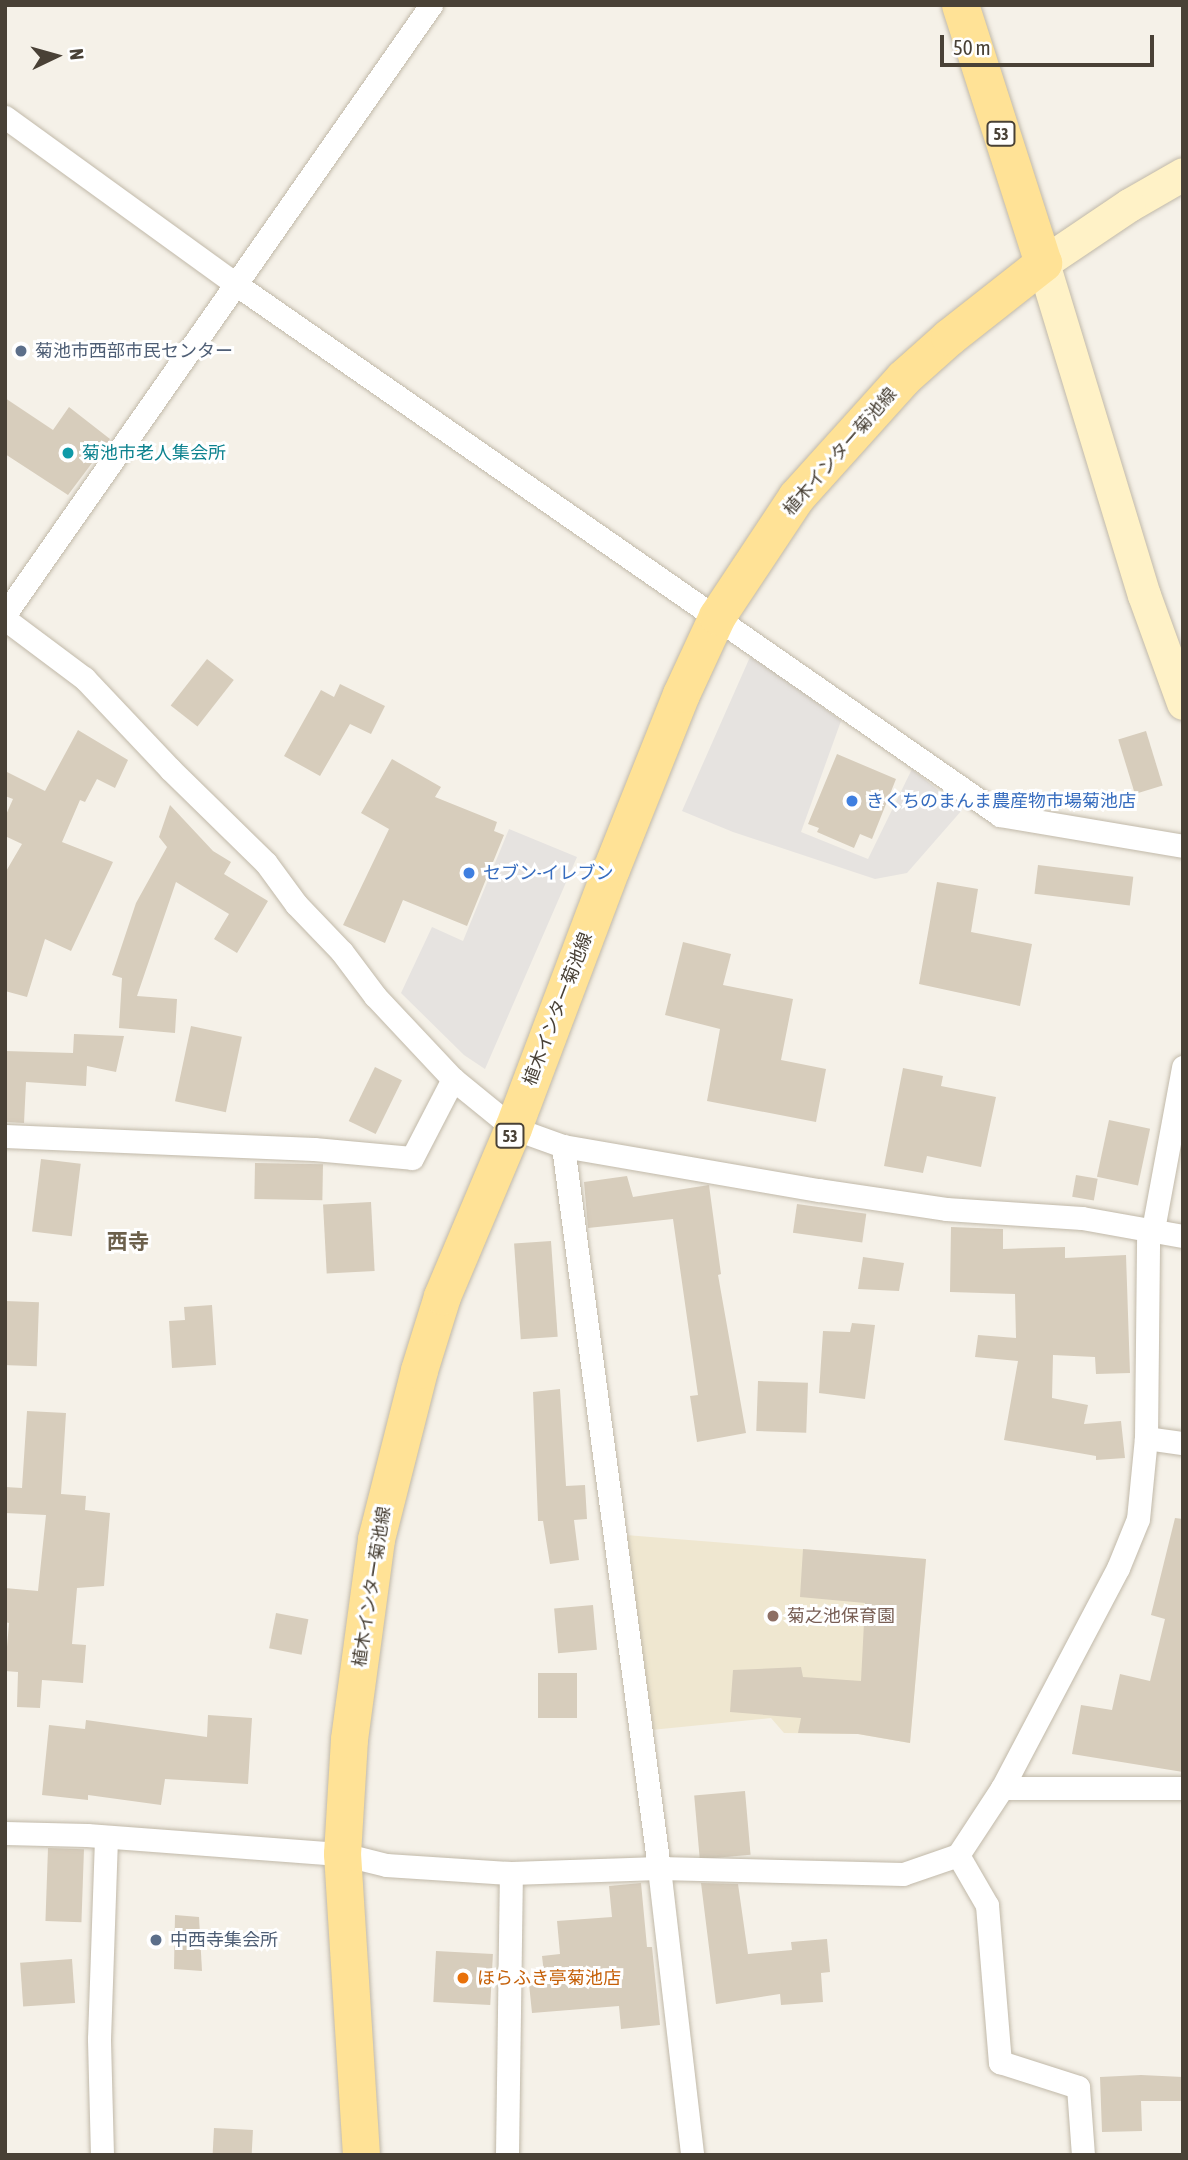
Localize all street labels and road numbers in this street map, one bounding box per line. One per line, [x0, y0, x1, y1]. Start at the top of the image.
road number: 53 [985, 122, 1017, 146]
street label: 植木インター菊池線 [779, 384, 901, 520]
street label: 植木インター菊池線 [519, 930, 597, 1088]
road number: 53 [494, 1124, 526, 1148]
street label: 植木インター菊池線 [349, 1505, 395, 1669]

